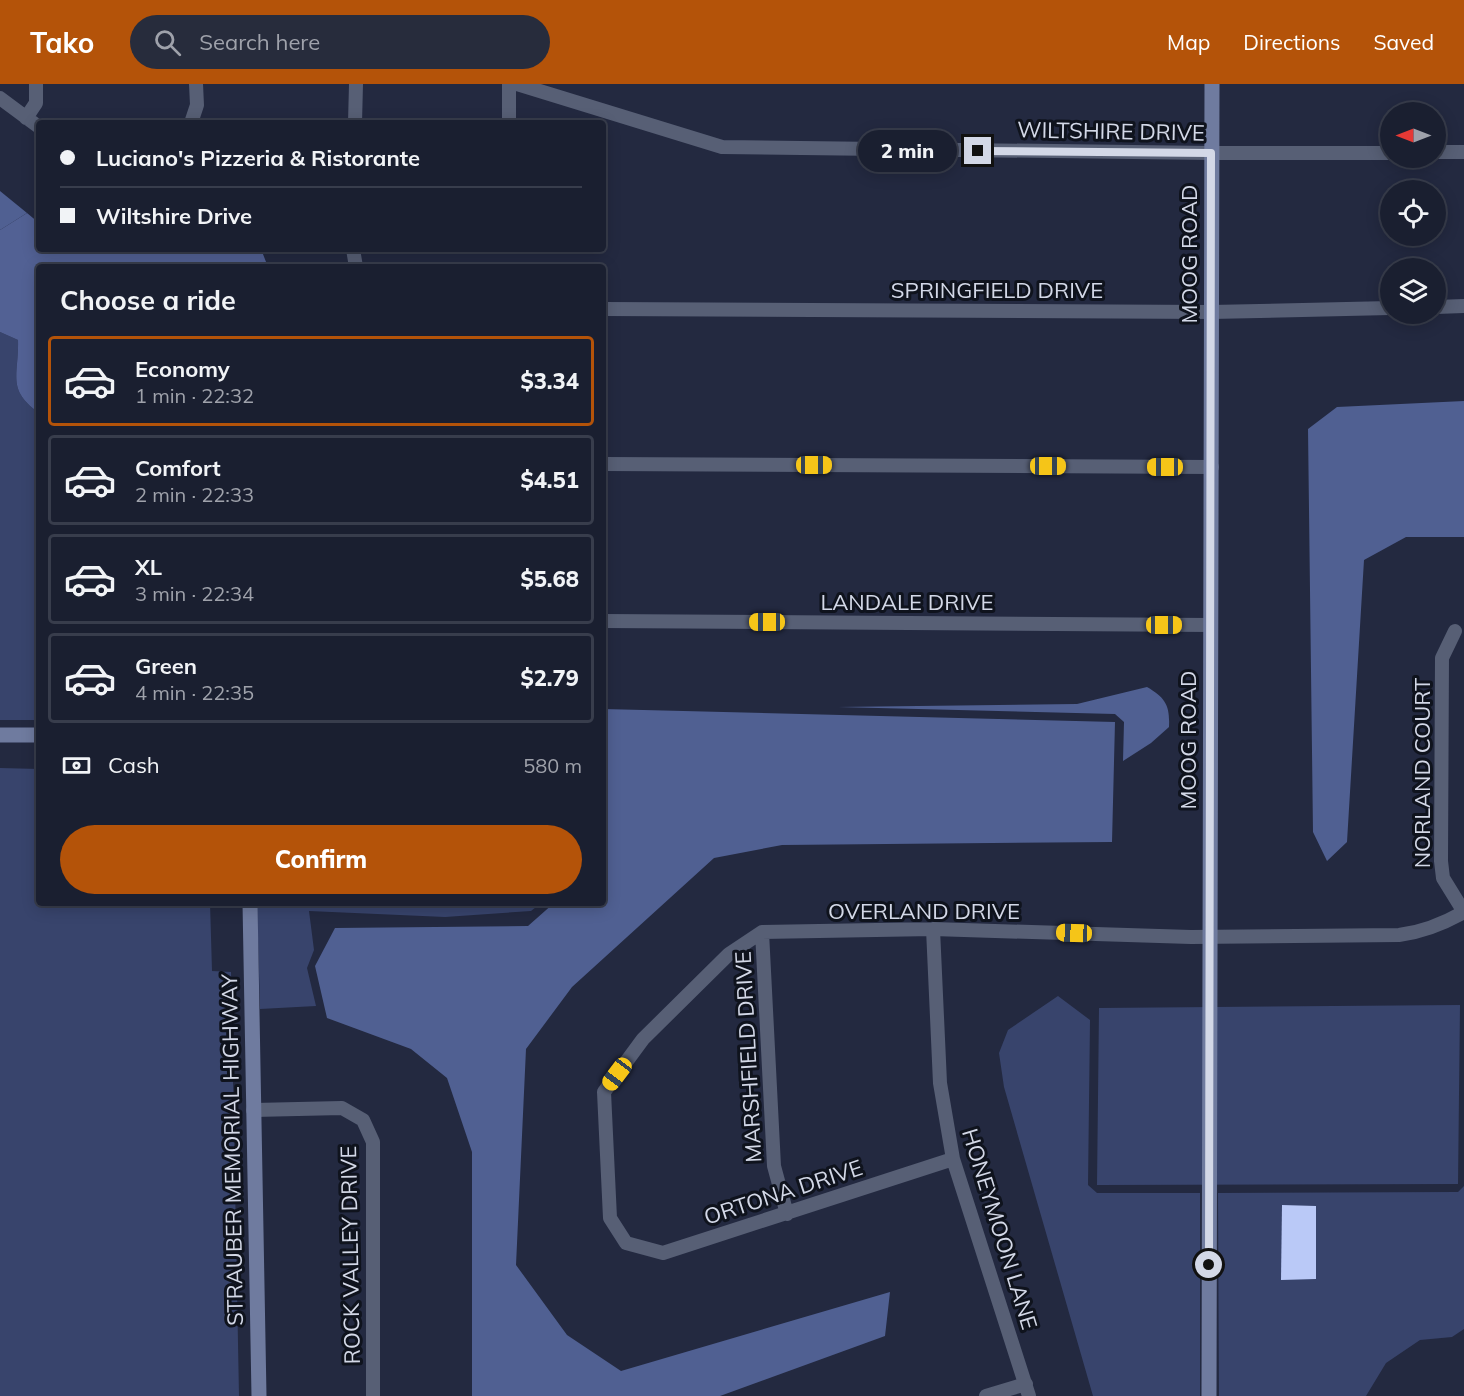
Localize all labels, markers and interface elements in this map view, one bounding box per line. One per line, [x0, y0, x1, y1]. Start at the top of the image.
search box [130, 15, 550, 69]
text: Tako [30, 25, 94, 60]
icon: search [151, 26, 184, 59]
text: Search here [199, 28, 320, 56]
text: Map [1167, 29, 1210, 55]
text: Directions [1243, 29, 1340, 55]
text: Saved [1373, 29, 1434, 55]
north arrow [1380, 102, 1446, 168]
map controls [1380, 102, 1446, 324]
street label: WILTSHIRE DRIVE [1017, 115, 1205, 147]
callout: 2 min [858, 130, 957, 172]
route end [964, 137, 991, 164]
text: 2 min [881, 138, 934, 163]
text: Luciano's Pizzeria & Ristorante [96, 144, 420, 172]
button: locate [1380, 180, 1446, 246]
street label: MOOG ROAD [1175, 184, 1203, 324]
text: Wiltshire Drive [96, 202, 252, 230]
button: layers [1380, 258, 1446, 324]
street label: SPRINGFIELD DRIVE [891, 276, 1103, 304]
text: Choose a ride [60, 283, 236, 317]
icon: car [63, 354, 117, 408]
text: Economy [135, 355, 230, 383]
text: $3.34 [520, 367, 579, 395]
text: 1 min · 22:32 [135, 383, 254, 408]
icon: car [63, 453, 117, 507]
text: Comfort [135, 454, 221, 482]
car [796, 456, 832, 474]
car [1030, 457, 1066, 475]
car [1147, 458, 1183, 476]
text: $4.51 [520, 466, 579, 494]
text: 2 min · 22:33 [135, 482, 254, 507]
icon: car [63, 552, 117, 606]
text: XL [135, 553, 162, 581]
text: $5.68 [520, 565, 579, 593]
text: 3 min · 22:34 [135, 581, 254, 606]
street label: LANDALE DRIVE [821, 588, 993, 616]
car [749, 613, 785, 631]
car [1146, 616, 1182, 634]
icon: car [63, 651, 117, 705]
text: Green [135, 652, 197, 680]
text: $2.79 [520, 664, 579, 692]
street label: MOOG ROAD [1174, 670, 1202, 810]
street label: NORLAND COURT [1408, 678, 1436, 868]
text: 4 min · 22:35 [135, 680, 254, 705]
icon: cash [60, 749, 93, 782]
text: Cash [108, 751, 160, 779]
text: 580 m [523, 753, 582, 778]
button: Confirm [60, 825, 582, 894]
street label: OVERLAND DRIVE [828, 897, 1020, 925]
car [1056, 923, 1092, 943]
street label: MARSHFIELD DRIVE [728, 951, 768, 1163]
street label: STRAUBER MEMORIAL HIGHWAY [215, 973, 249, 1326]
car [599, 1054, 635, 1094]
street label: HONEYMOON LANE [956, 1125, 1044, 1333]
street label: ROCK VALLEY DRIVE [334, 1145, 366, 1365]
street label: ORTONA DRIVE [700, 1153, 866, 1231]
route start [1195, 1251, 1222, 1278]

